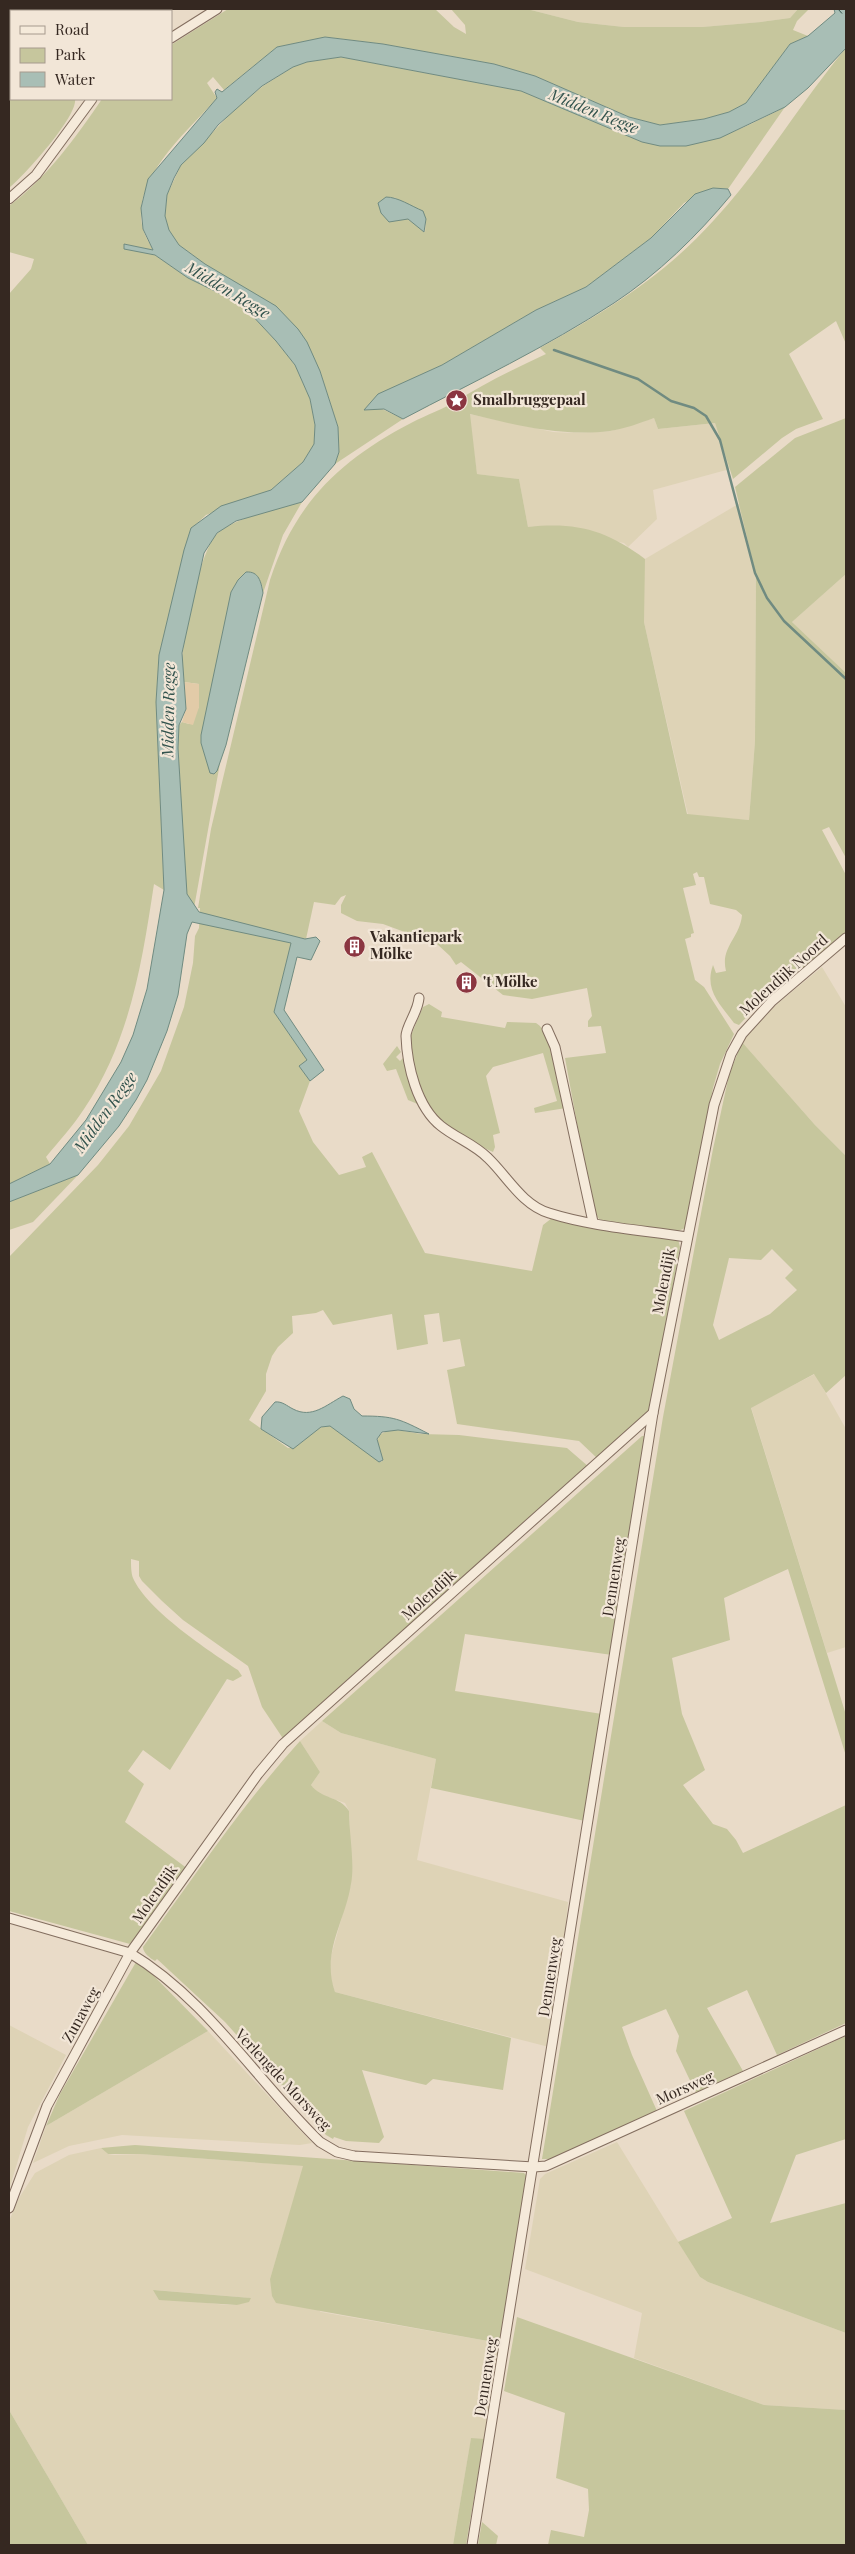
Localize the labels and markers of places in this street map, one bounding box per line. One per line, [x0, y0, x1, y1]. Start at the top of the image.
place icon: Smalbruggepaal [445, 388, 469, 412]
place label: Smalbruggepaal [473, 389, 586, 409]
place label: Vakantiepark Mölke [369, 926, 462, 963]
building icon: Vakantiepark Mölke [342, 934, 366, 958]
building icon: 't Mölke [455, 970, 479, 994]
place label: 't Mölke [483, 971, 538, 991]

